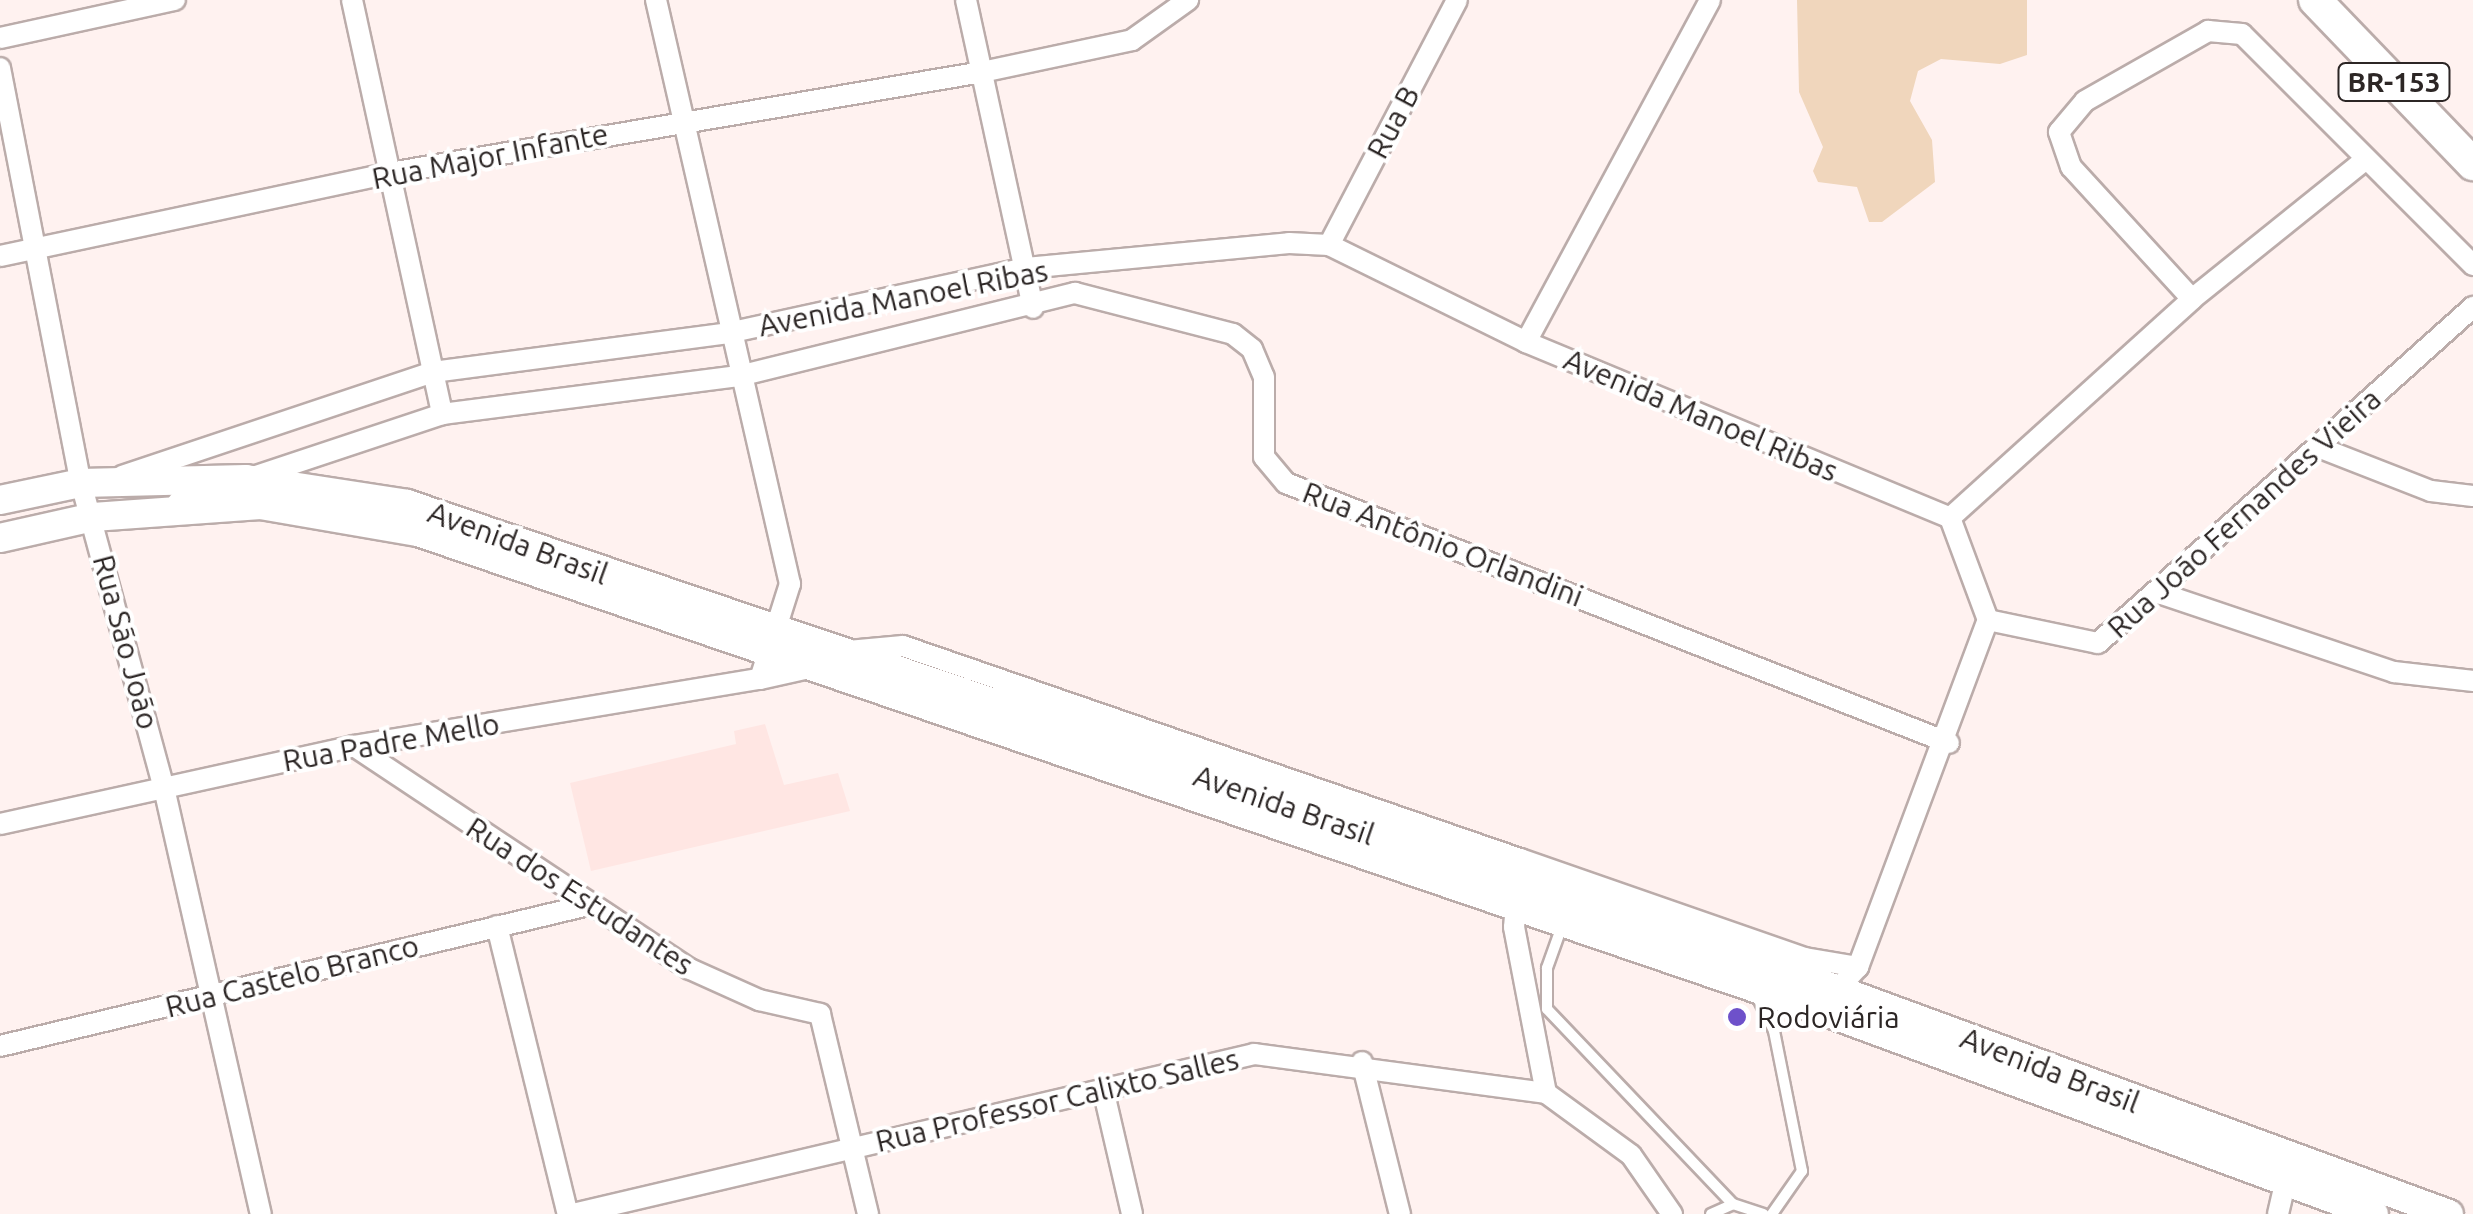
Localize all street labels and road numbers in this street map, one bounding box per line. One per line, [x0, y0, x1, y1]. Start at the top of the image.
road number: BR-153 [2336, 59, 2452, 105]
street label: Rua B [1359, 79, 1427, 165]
street label: Rua Major Infante [369, 115, 611, 197]
street label: Avenida Manoel Ribas [755, 252, 1051, 344]
street label: Avenida Manoel Ribas [1559, 341, 1843, 489]
street label: Rua João Fernandes Vieira [2100, 381, 2388, 645]
street label: Rua Antônio Orlandini [1298, 474, 1588, 614]
street label: Avenida Brasil [423, 494, 613, 592]
street label: Rua São João [85, 551, 167, 733]
street label: Rua Padre Mello [280, 705, 502, 779]
street label: Avenida Brasil [1189, 757, 1379, 853]
street label: Rua dos Estudantes [460, 809, 700, 983]
street label: Rua Castelo Branco [162, 927, 422, 1025]
street label: Avenida Brasil [1956, 1019, 2144, 1121]
street label: Rua Professor Calixto Salles [872, 1041, 1242, 1159]

